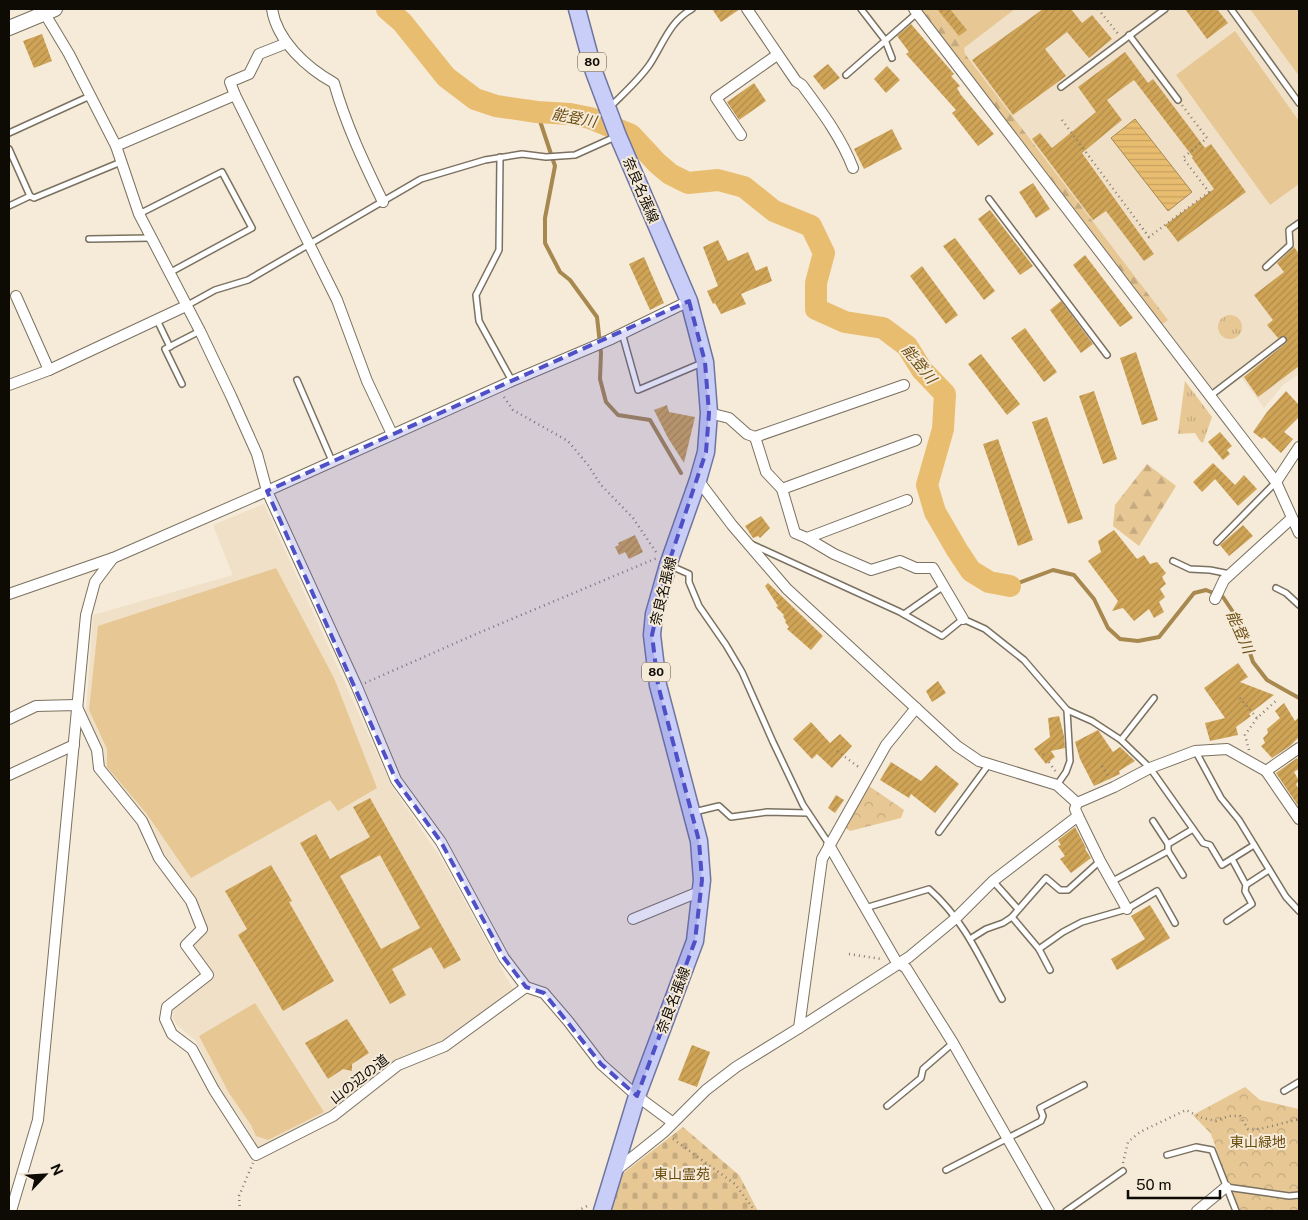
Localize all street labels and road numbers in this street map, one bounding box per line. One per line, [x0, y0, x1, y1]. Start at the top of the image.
road number: 80 [578, 52, 606, 72]
street label: 奈良名張線 [620, 155, 662, 225]
street label: 奈良名張線 [647, 555, 679, 627]
road number: 80 [642, 662, 670, 682]
street label: 奈良名張線 [653, 964, 693, 1036]
street label: 山の辺の道 [326, 1051, 392, 1107]

